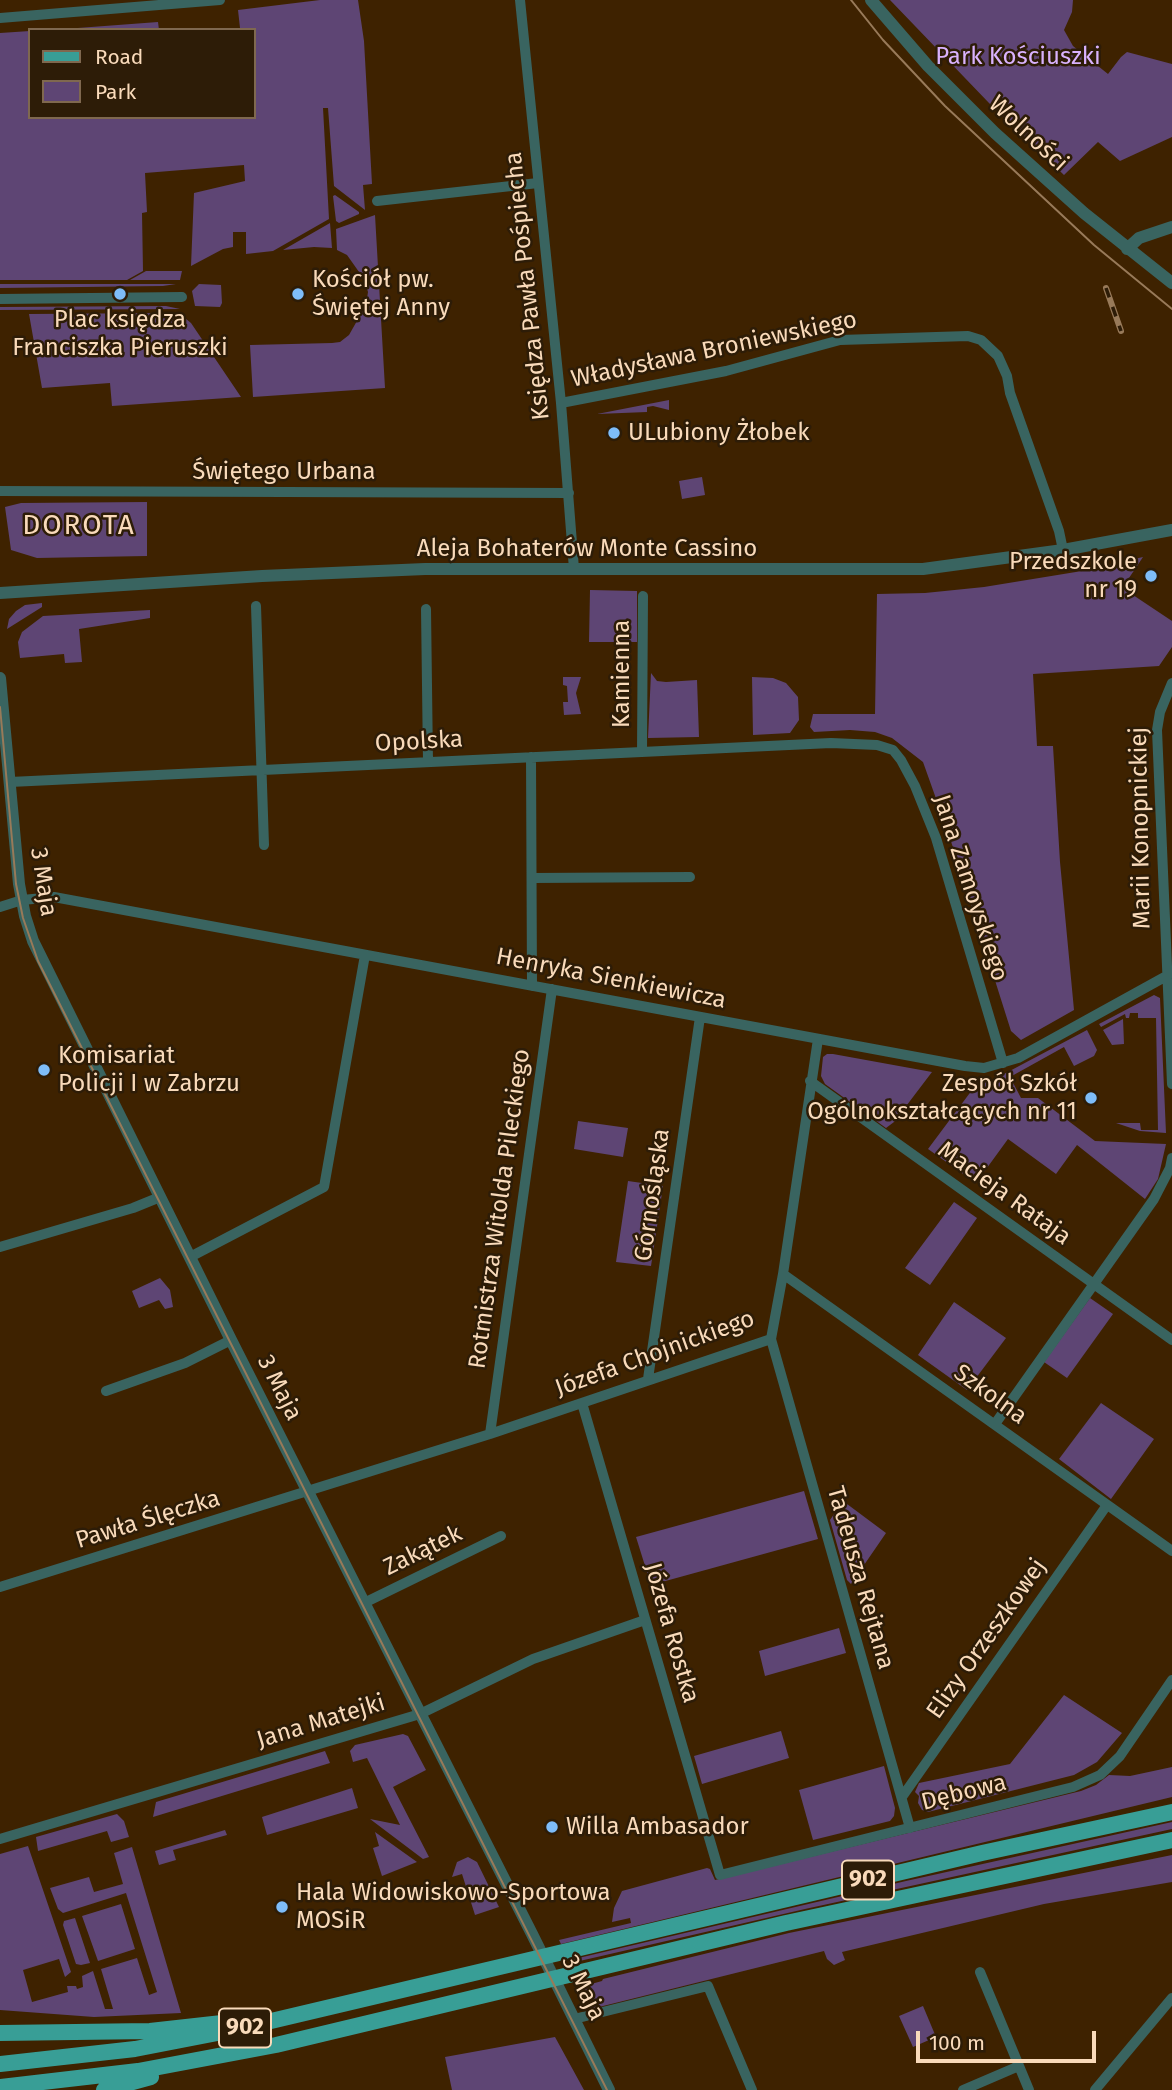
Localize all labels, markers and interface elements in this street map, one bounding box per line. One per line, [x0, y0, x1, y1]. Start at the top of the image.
legend [28, 28, 256, 119]
park label: Park Kościuszki [935, 43, 1101, 71]
text: Road [95, 44, 143, 70]
text: Park [95, 79, 136, 105]
street label: Wolności [982, 90, 1074, 178]
street label: Księdza Pawła Pośpiecha [500, 150, 556, 422]
place label: Kościół pw. Świętej Anny [312, 266, 450, 322]
marker: Plac księdza Franciszka Pieruszki [112, 286, 128, 302]
marker: Kościół pw. Świętej Anny [290, 286, 306, 302]
place label: Plac księdza Franciszka Pieruszki [12, 306, 228, 362]
street label: Władysława Broniewskiego [569, 306, 859, 394]
place label: ULubiony Żłobek [628, 419, 809, 447]
marker: ULubiony Żłobek [606, 425, 622, 441]
street label: Świętego Urbana [192, 458, 376, 486]
district label: DOROTA [23, 509, 135, 543]
street label: Aleja Bohaterów Monte Cassino [417, 535, 757, 563]
place label: Przedszkole nr 19 [1009, 548, 1137, 604]
marker: Przedszkole nr 19 [1143, 568, 1159, 584]
street label: Kamienna [608, 620, 636, 728]
street label: Opolska [374, 725, 464, 759]
street label: Marii Konopnickiej [1125, 727, 1157, 929]
street label: Jana Zamoyskiego [926, 791, 1014, 985]
street label: 3 Maja [23, 845, 63, 919]
street label: Henryka Sienkiewicza [494, 943, 728, 1015]
place label: Komisariat Policji I w Zabrzu [58, 1042, 240, 1098]
street label: Rotmistrza Witolda Pileckiego [463, 1047, 537, 1371]
marker: Komisariat Policji I w Zabrzu [36, 1062, 52, 1078]
place label: Zespół Szkół Ogólnokształcących nr 11 [807, 1070, 1077, 1126]
marker: Zespół Szkół Ogólnokształcących nr 11 [1083, 1090, 1099, 1106]
street label: Górnośląska [629, 1127, 677, 1263]
street label: Macieja Rataja [932, 1136, 1076, 1252]
street label: Józefa Chojnickiego [551, 1305, 759, 1403]
street label: 3 Maja [250, 1350, 308, 1426]
street label: Szkolna [948, 1359, 1032, 1431]
street label: Tadeusza Rejtana [820, 1483, 900, 1673]
street label: Pawła Ślęczka [72, 1484, 224, 1556]
street label: Zakątek [379, 1520, 467, 1582]
street label: Elizy Orzeszkowej [921, 1553, 1053, 1725]
street label: Józefa Rostka [637, 1560, 705, 1706]
street label: Jana Matejki [253, 1689, 389, 1755]
street label: Dębowa [918, 1769, 1010, 1817]
place label: Willa Ambasador [566, 1813, 749, 1841]
marker: Willa Ambasador [544, 1819, 560, 1835]
road number: 902 [842, 1860, 894, 1899]
place label: Hala Widowiskowo-Sportowa MOSiR [296, 1879, 611, 1935]
marker: Hala Widowiskowo-Sportowa MOSiR [274, 1899, 290, 1915]
street label: 3 Maja [555, 1950, 611, 2026]
road number: 902 [219, 2008, 271, 2048]
scale bar [920, 2016, 1100, 2060]
text: 100 m [929, 2030, 985, 2056]

